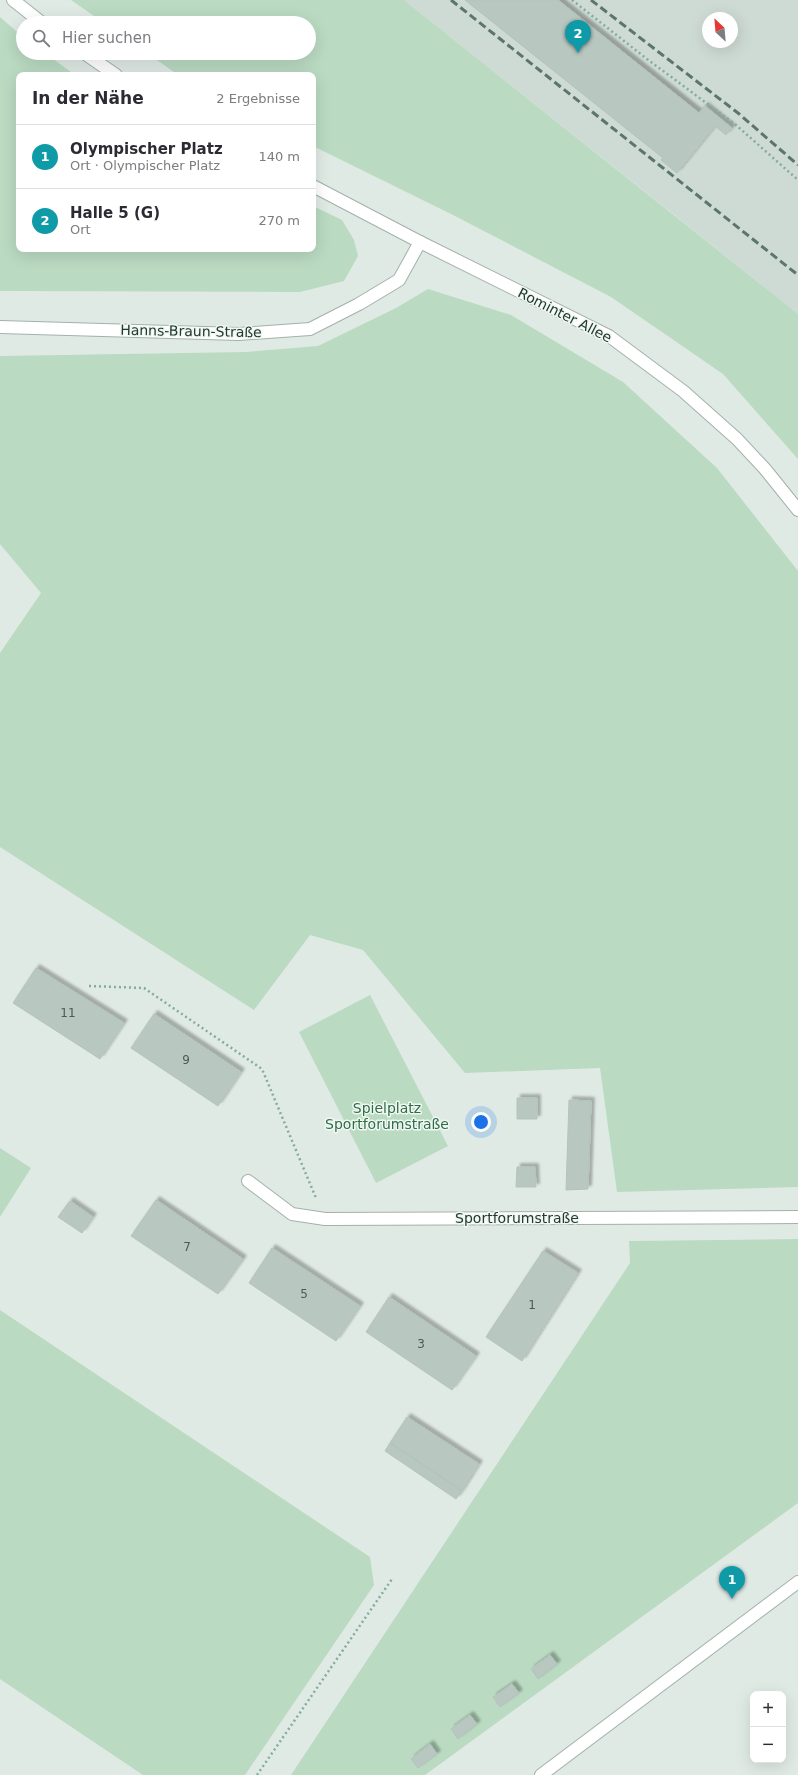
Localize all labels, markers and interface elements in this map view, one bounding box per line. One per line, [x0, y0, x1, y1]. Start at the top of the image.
north arrow [702, 12, 738, 48]
search box [16, 16, 316, 60]
pin: 2 [565, 20, 591, 53]
icon: search [30, 27, 52, 49]
text: Hier suchen [62, 29, 151, 47]
text: In der Nähe [32, 88, 144, 108]
text: 2 Ergebnisse [216, 91, 300, 106]
text: Olympischer Platz [70, 140, 223, 158]
text: 1 [40, 149, 50, 164]
text: 140 m [258, 149, 300, 164]
text: Ort · Olympischer Platz [70, 158, 220, 173]
text: Halle 5 (G) [70, 204, 160, 222]
text: 2 [40, 213, 50, 228]
text: 270 m [258, 213, 300, 228]
text: Ort [70, 222, 91, 237]
street label: Rominter Allee [515, 284, 615, 346]
street label: Hanns-Braun-Straße [120, 322, 262, 340]
house number: 11 [60, 1006, 76, 1020]
house number: 9 [182, 1053, 190, 1067]
park label: Spielplatz Sportforumstraße [325, 1100, 449, 1132]
your location [471, 1112, 491, 1132]
street label: Sportforumstraße [455, 1210, 579, 1226]
house number: 7 [183, 1240, 191, 1254]
house number: 5 [300, 1287, 308, 1301]
house number: 1 [528, 1298, 536, 1312]
house number: 3 [417, 1337, 425, 1351]
pin: 1 [719, 1566, 745, 1599]
map controls [750, 1691, 786, 1763]
button: + [750, 1691, 786, 1727]
button: − [750, 1727, 786, 1763]

